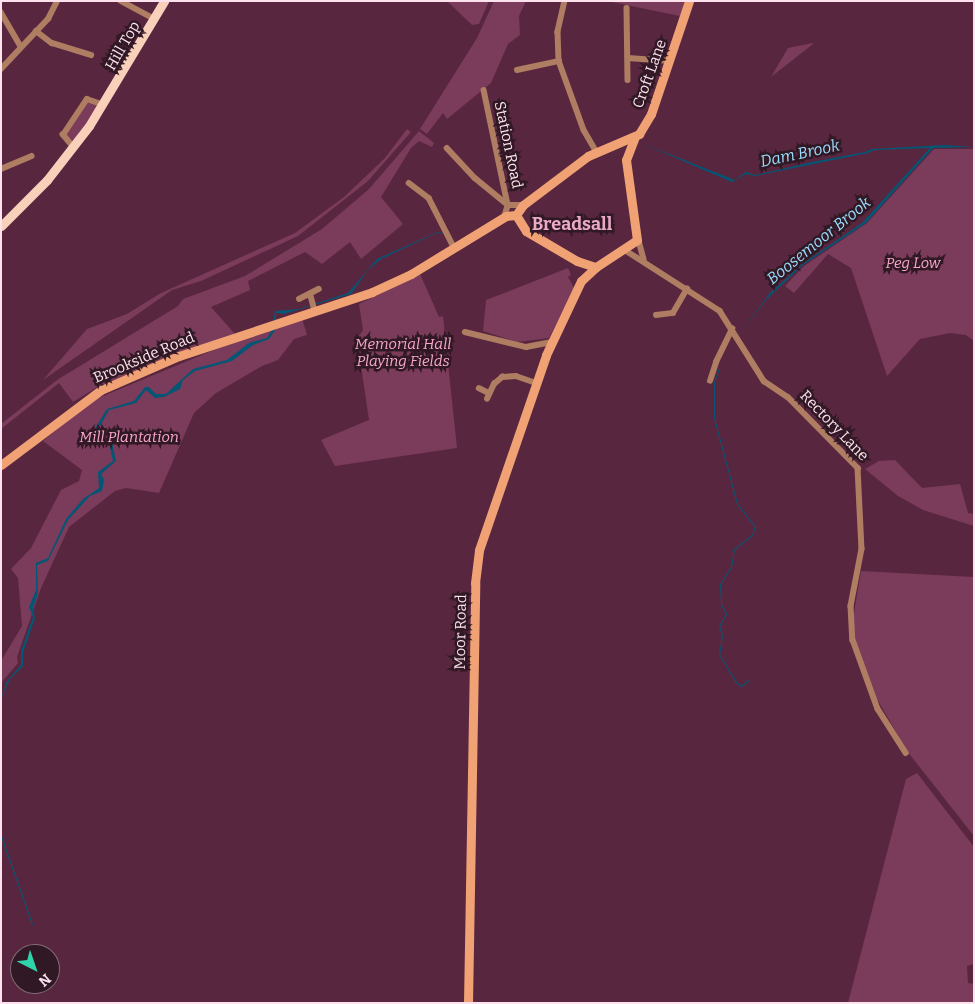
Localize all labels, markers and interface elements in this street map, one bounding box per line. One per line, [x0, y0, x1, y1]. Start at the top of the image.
street label: Hill Top [102, 18, 144, 74]
street label: Croft Lane [629, 37, 671, 111]
street label: Station Road [490, 100, 526, 190]
water label: Dam Brook [758, 136, 842, 172]
water label: Boosemoor Brook [763, 193, 875, 289]
district label: Breadsall [532, 213, 612, 235]
park label: Peg Low [886, 255, 940, 273]
street label: Brookside Road [91, 329, 197, 387]
park label: Memorial Hall Playing Fields [355, 335, 451, 370]
street label: Rectory Lane [796, 387, 872, 465]
park label: Mill Plantation [79, 429, 179, 447]
street label: Moor Road [451, 594, 471, 670]
north arrow [10, 944, 60, 994]
text: N [35, 970, 54, 990]

